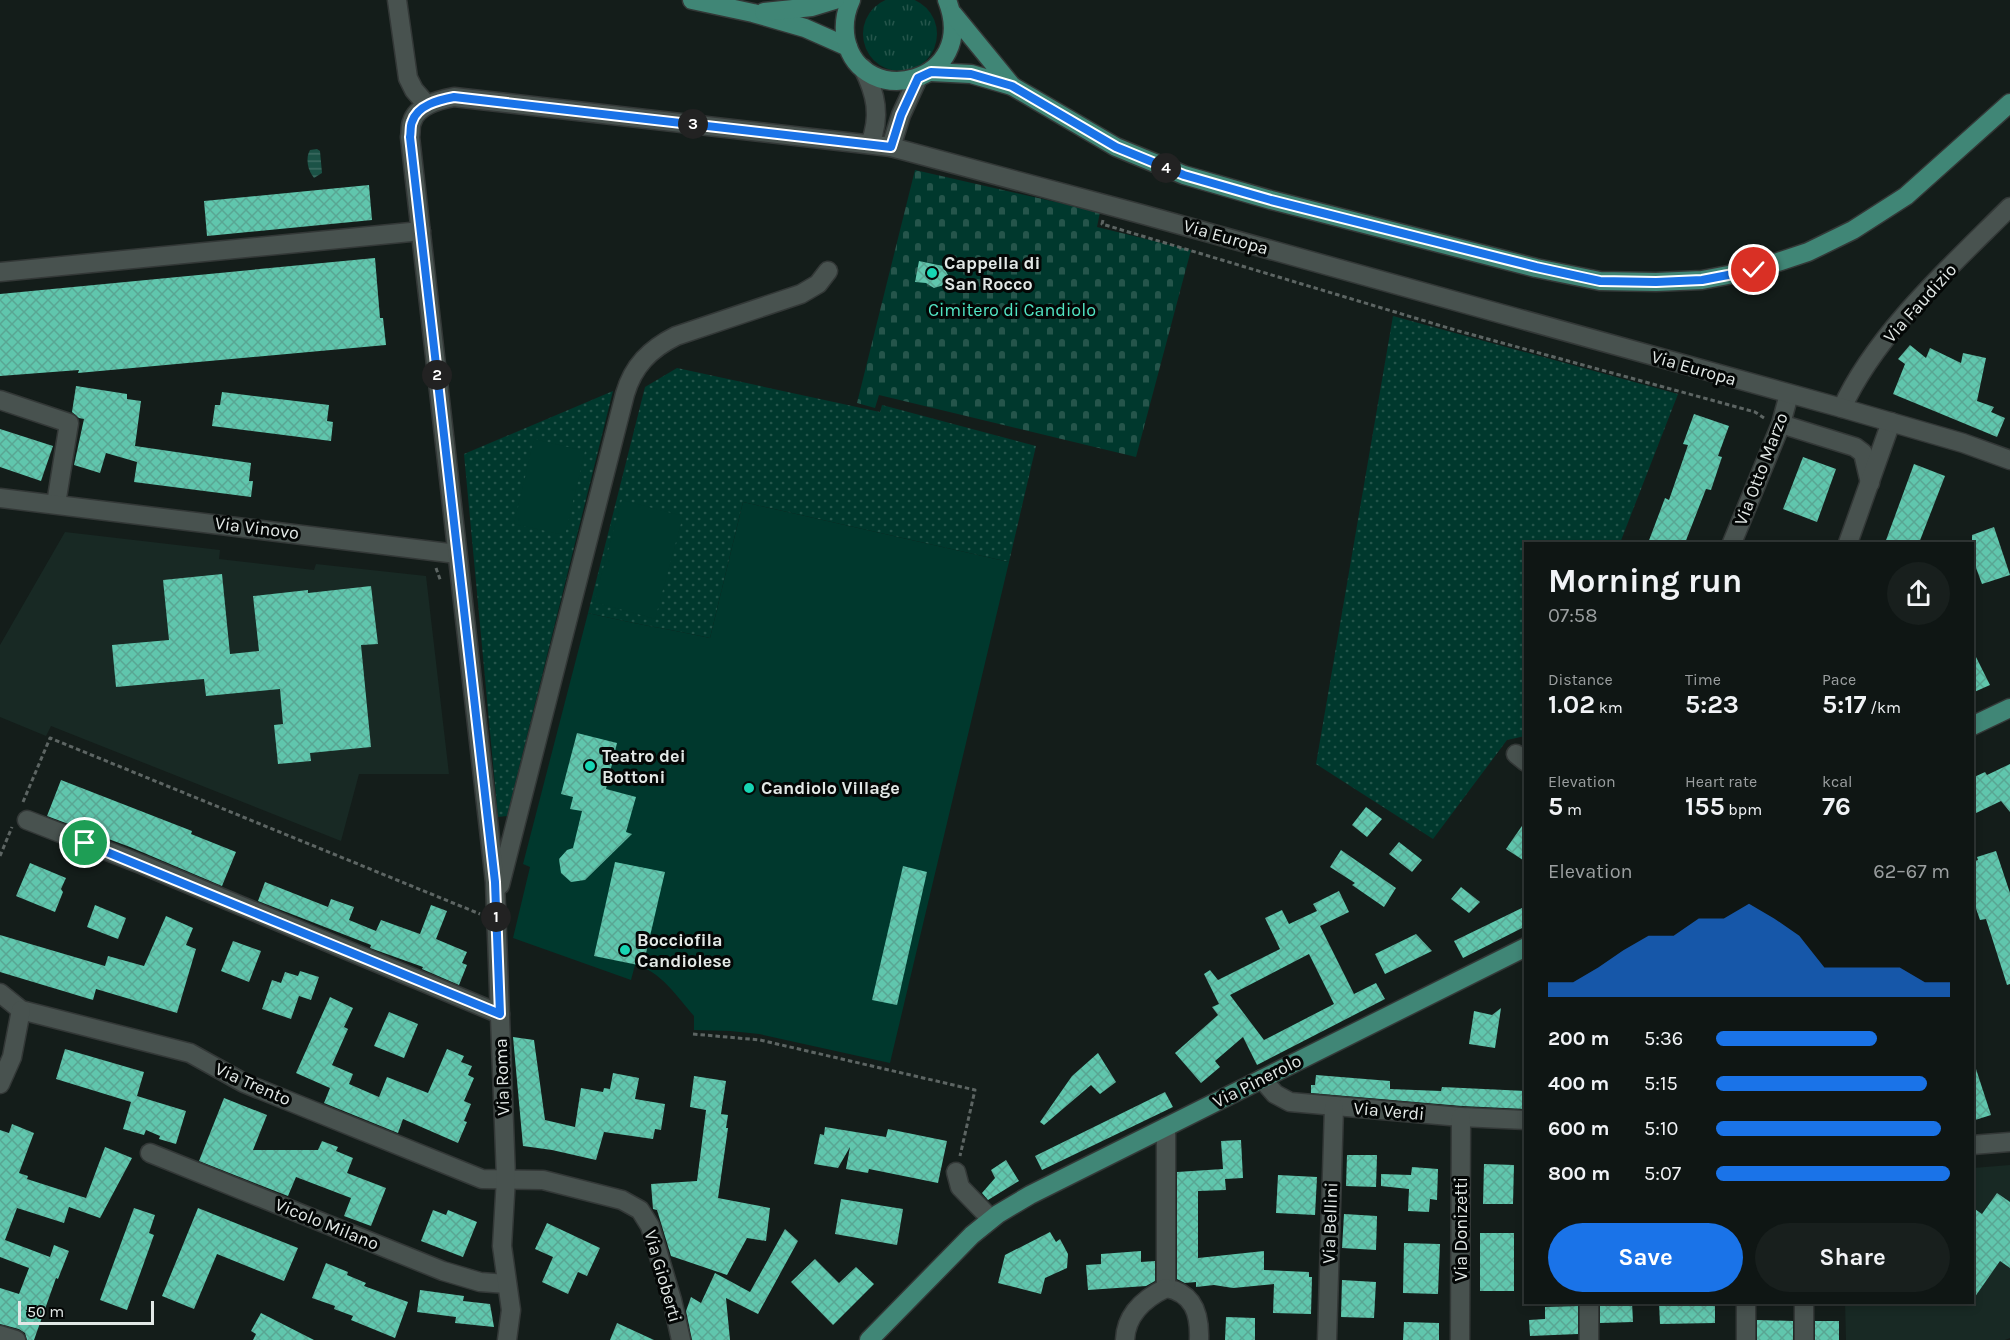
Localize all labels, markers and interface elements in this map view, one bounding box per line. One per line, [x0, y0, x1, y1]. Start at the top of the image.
pin: 3 [678, 109, 708, 139]
text: 3 [688, 114, 698, 133]
pin: 4 [1151, 153, 1181, 183]
text: 4 [1161, 158, 1171, 177]
street label: Via Europa [1181, 214, 1271, 260]
pin [1728, 244, 1779, 295]
place label: Cappella di San Rocco [944, 252, 1040, 295]
icon: check [1737, 253, 1770, 286]
street label: Via Faudizio [1879, 259, 1961, 347]
marker: Cappella di San Rocco [925, 266, 939, 280]
park label: Cimitero di Candiolo [928, 299, 1096, 321]
street label: Via Europa [1649, 345, 1739, 391]
pin: 2 [422, 360, 452, 390]
text: 2 [432, 365, 442, 384]
street label: Via Otto Marzo [1729, 410, 1793, 528]
street label: Via Vinovo [214, 512, 300, 544]
text: Morning run [1548, 562, 1742, 600]
button: share [1887, 562, 1950, 625]
text: 07:58 [1548, 604, 1597, 627]
text: Distance [1548, 670, 1613, 689]
text: Time [1685, 670, 1721, 689]
text: Pace [1822, 670, 1856, 689]
text: 1.02 [1548, 689, 1595, 720]
text: 5:23 [1685, 689, 1739, 720]
text: 5:17 [1822, 689, 1866, 720]
text: km [1595, 698, 1623, 717]
text: /km [1866, 698, 1901, 717]
place label: Teatro dei Bottoni [602, 745, 686, 788]
marker: Teatro dei Bottoni [583, 759, 597, 773]
text: Elevation [1548, 772, 1616, 791]
text: Heart rate [1685, 772, 1757, 791]
text: kcal [1822, 772, 1853, 791]
place label: Candiolo Village [761, 777, 900, 799]
marker: Candiolo Village [742, 781, 756, 795]
text: 5 [1548, 791, 1563, 822]
text: 155 [1685, 791, 1725, 822]
text: 76 [1822, 791, 1851, 822]
text: m [1563, 800, 1582, 819]
text: bpm [1725, 800, 1762, 819]
pin [59, 817, 110, 868]
icon: arrive [68, 826, 101, 859]
text: Elevation [1548, 860, 1633, 883]
text: 62–67 m [1873, 860, 1950, 883]
pin: 1 [481, 902, 511, 932]
text: 1 [493, 907, 499, 926]
place label: Bocciofila Candiolese [637, 929, 731, 972]
marker: Bocciofila Candiolese [618, 943, 632, 957]
text: 200 m [1548, 1027, 1609, 1050]
text: 5:36 [1644, 1027, 1683, 1050]
street label: Via Roma [490, 1038, 514, 1116]
street label: Via Pinerolo [1209, 1049, 1305, 1113]
street label: Via Trento [212, 1058, 294, 1110]
text: 400 m [1548, 1072, 1609, 1095]
text: 5:15 [1644, 1072, 1678, 1095]
street label: Via Verdi [1353, 1097, 1425, 1125]
text: 600 m [1548, 1117, 1609, 1140]
text: 5:10 [1644, 1117, 1678, 1140]
text: 800 m [1548, 1162, 1610, 1185]
text: 5:07 [1644, 1162, 1681, 1185]
street label: Via Donizetti [1450, 1177, 1472, 1281]
street label: Via Bellini [1318, 1182, 1342, 1264]
street label: Vicolo Milano [272, 1193, 382, 1255]
button: Save [1548, 1223, 1743, 1292]
button: Share [1755, 1223, 1950, 1292]
street label: Via Gioberti [639, 1227, 687, 1325]
scale bar [18, 1298, 154, 1326]
text: 50 m [27, 1302, 64, 1321]

